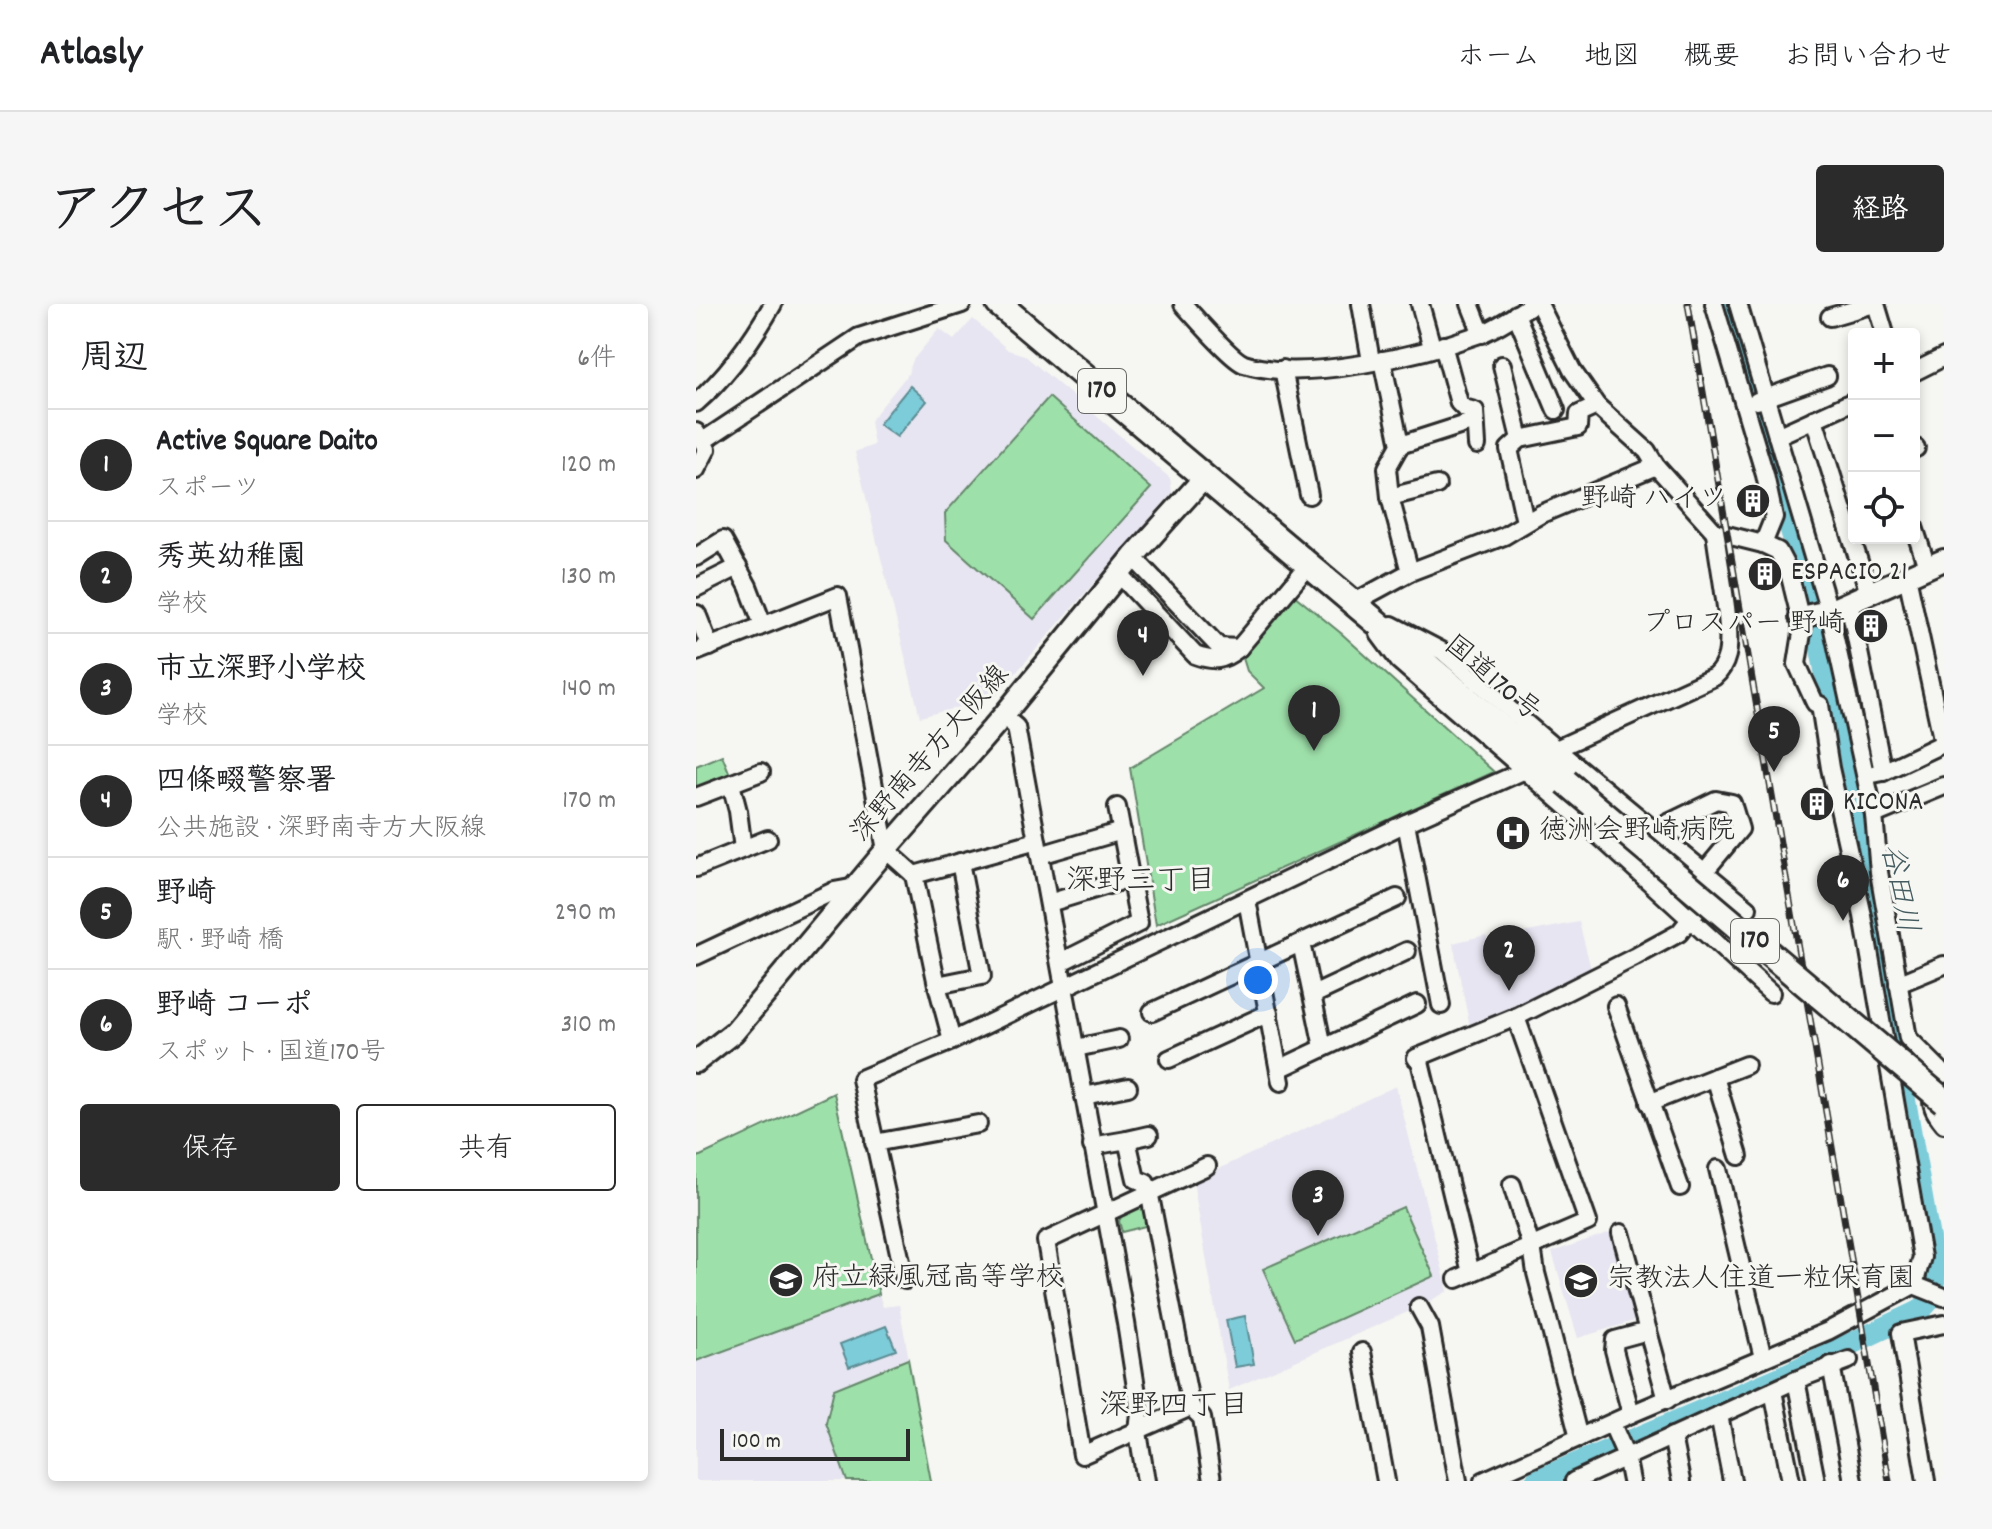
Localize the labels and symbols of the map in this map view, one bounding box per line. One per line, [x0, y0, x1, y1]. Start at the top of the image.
road number: 170 [1078, 369, 1126, 413]
place label: 野崎 ハイツ [1581, 481, 1727, 521]
building icon: 野崎 ハイツ [1734, 482, 1772, 520]
place label: ESPACIO 21 [1791, 554, 1907, 594]
building icon: ESPACIO 21 [1746, 555, 1784, 593]
place label: プロスパー 野崎 [1643, 606, 1845, 646]
building icon: プロスパー 野崎 [1852, 607, 1890, 645]
pin: 4 [1117, 610, 1169, 676]
street label: 国道170号 [1434, 627, 1548, 733]
street label: 深野南寺方大阪線 [843, 657, 1021, 853]
pin: 1 [1288, 685, 1340, 751]
pin: 5 [1748, 706, 1800, 772]
place label: KICONA [1843, 784, 1924, 824]
building icon: KICONA [1798, 785, 1836, 823]
place label: 徳洲会野崎病院 [1539, 813, 1735, 853]
hospital icon: 徳洲会野崎病院 [1494, 814, 1532, 852]
water label: 谷田川 [1867, 841, 1927, 937]
pin: 6 [1817, 855, 1869, 921]
district label: 深野三丁目 [1066, 862, 1216, 905]
road number: 170 [1731, 919, 1779, 963]
pin: 2 [1483, 925, 1535, 991]
your location [1238, 960, 1278, 1000]
pin: 3 [1292, 1170, 1344, 1236]
place label: 府立緑風冠高等学校 [812, 1260, 1064, 1300]
school or university icon: 府立緑風冠高等学校 [767, 1261, 805, 1299]
place label: 宗教法人住道一粒保育園 [1607, 1261, 1915, 1301]
school or university icon: 宗教法人住道一粒保育園 [1562, 1262, 1600, 1300]
district label: 深野四丁目 [1099, 1387, 1249, 1430]
scale bar [720, 1425, 910, 1461]

